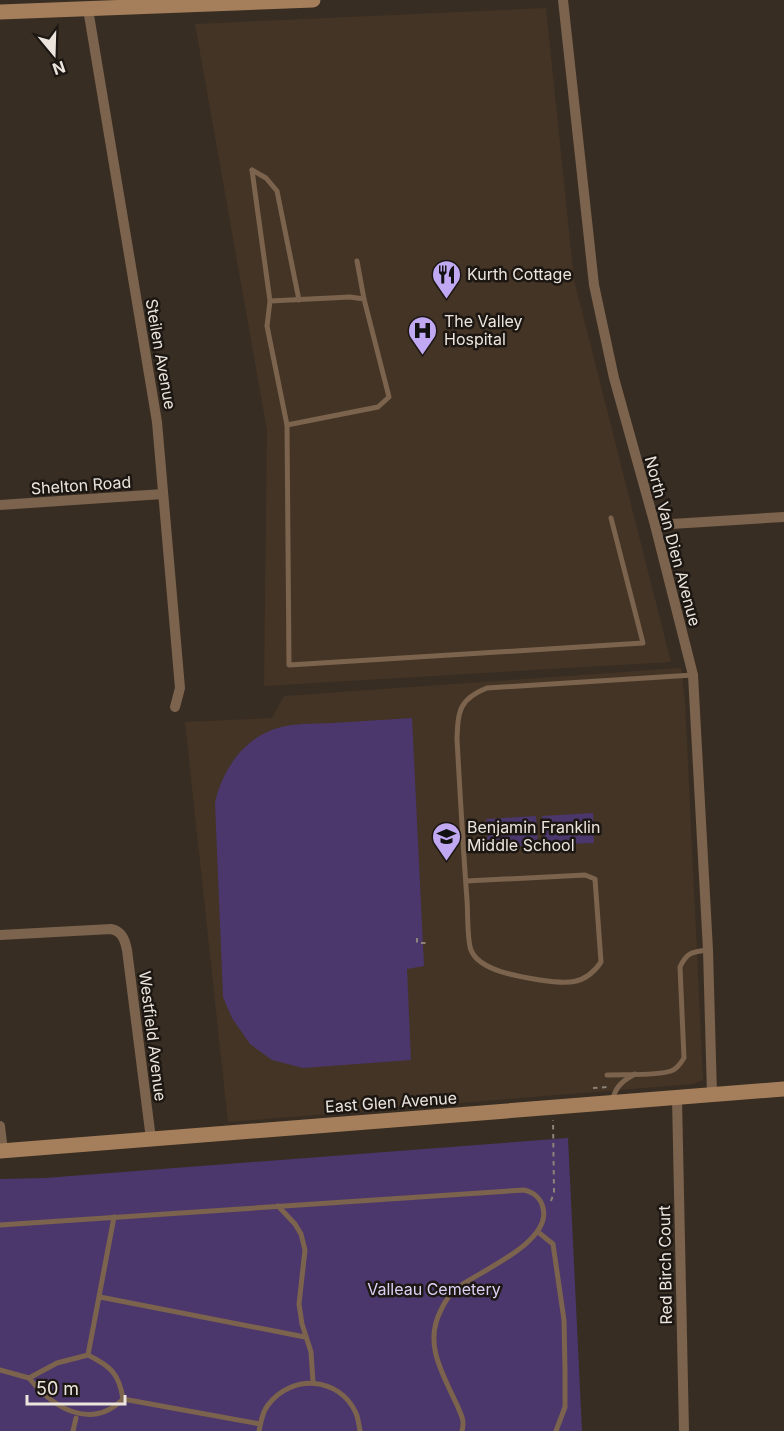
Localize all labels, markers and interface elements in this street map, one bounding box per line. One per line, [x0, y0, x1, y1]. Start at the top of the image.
north arrow [24, 24, 84, 84]
text: N [50, 57, 68, 80]
restaurant icon: Kurth Cottage [430, 258, 462, 300]
place label: Kurth Cottage [467, 264, 572, 284]
street label: Steilen Avenue [141, 297, 181, 411]
place label: The Valley Hospital [444, 311, 523, 349]
hospital icon: The Valley Hospital [407, 314, 439, 356]
street label: North Van Dien Avenue [641, 454, 705, 628]
street label: Shelton Road [30, 472, 132, 498]
place label: Benjamin Franklin Middle School [467, 817, 600, 855]
school or university icon: Benjamin Franklin Middle School [430, 820, 462, 862]
street label: Westfield Avenue [135, 970, 171, 1102]
street label: East Glen Avenue [324, 1087, 458, 1117]
street label: Red Birch Court [654, 1205, 676, 1325]
park label: Valleau Cemetery [367, 1279, 501, 1299]
scale bar [27, 1368, 124, 1406]
text: 50 m [36, 1378, 79, 1399]

